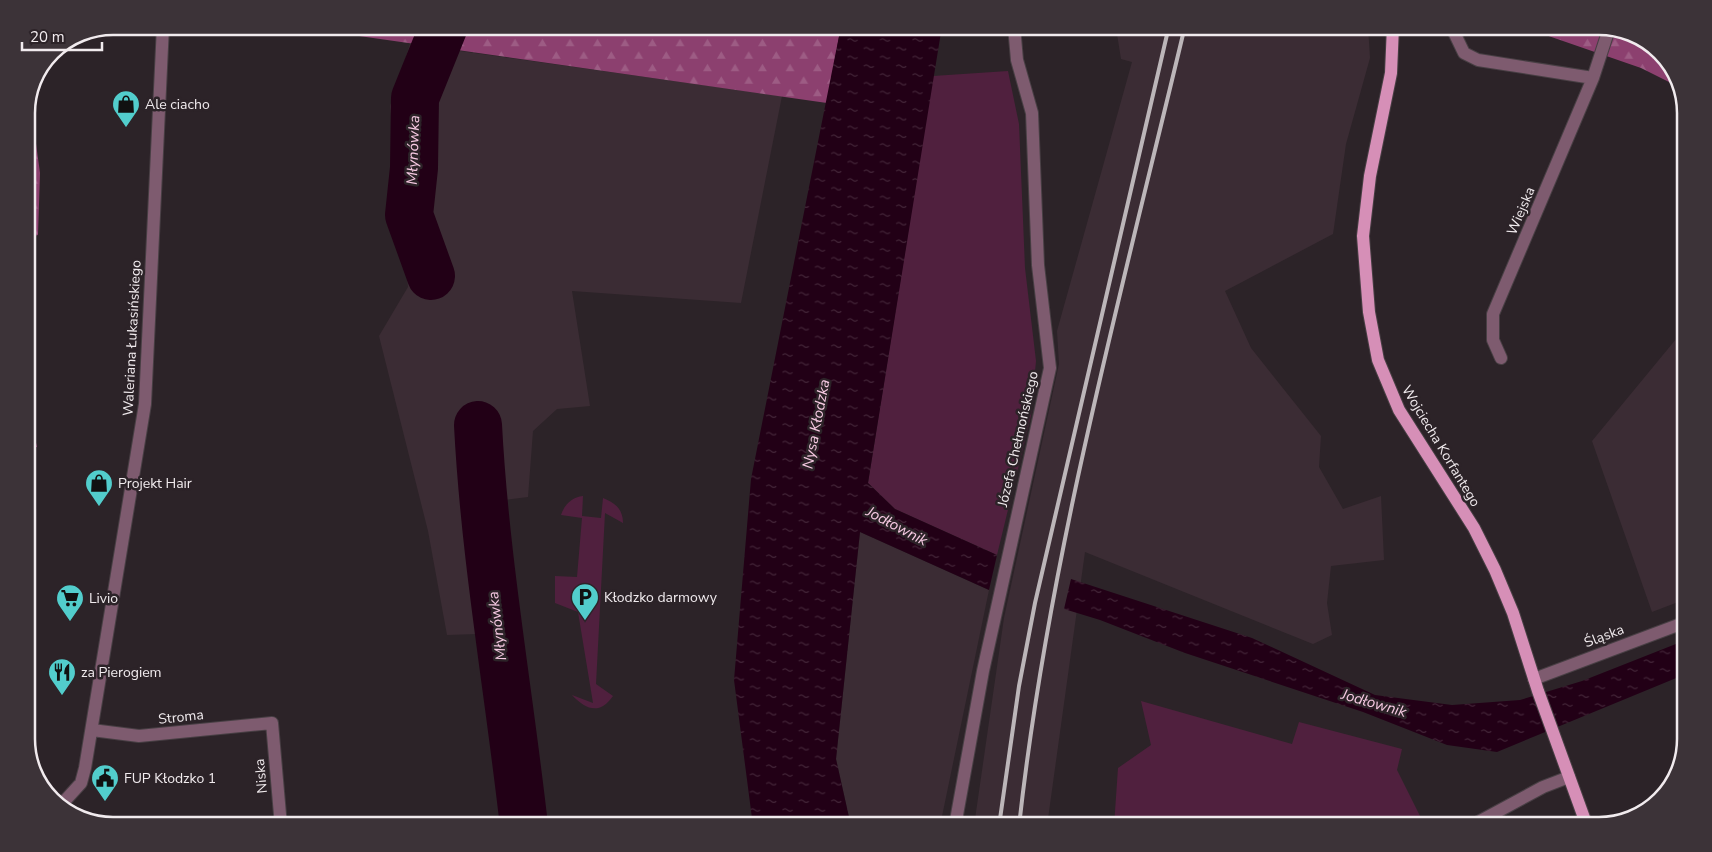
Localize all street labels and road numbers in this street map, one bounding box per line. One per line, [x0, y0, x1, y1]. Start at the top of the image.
street label: Wiejska [1502, 184, 1540, 238]
street label: Waleriana Łukasińskiego [118, 259, 146, 417]
street label: Józefa Chełmońskiego [993, 369, 1043, 510]
street label: Wojciecha Korfantego [1397, 382, 1485, 510]
street label: Śląska [1581, 620, 1627, 652]
street label: Stroma [157, 705, 205, 729]
street label: Niska [250, 758, 272, 794]

